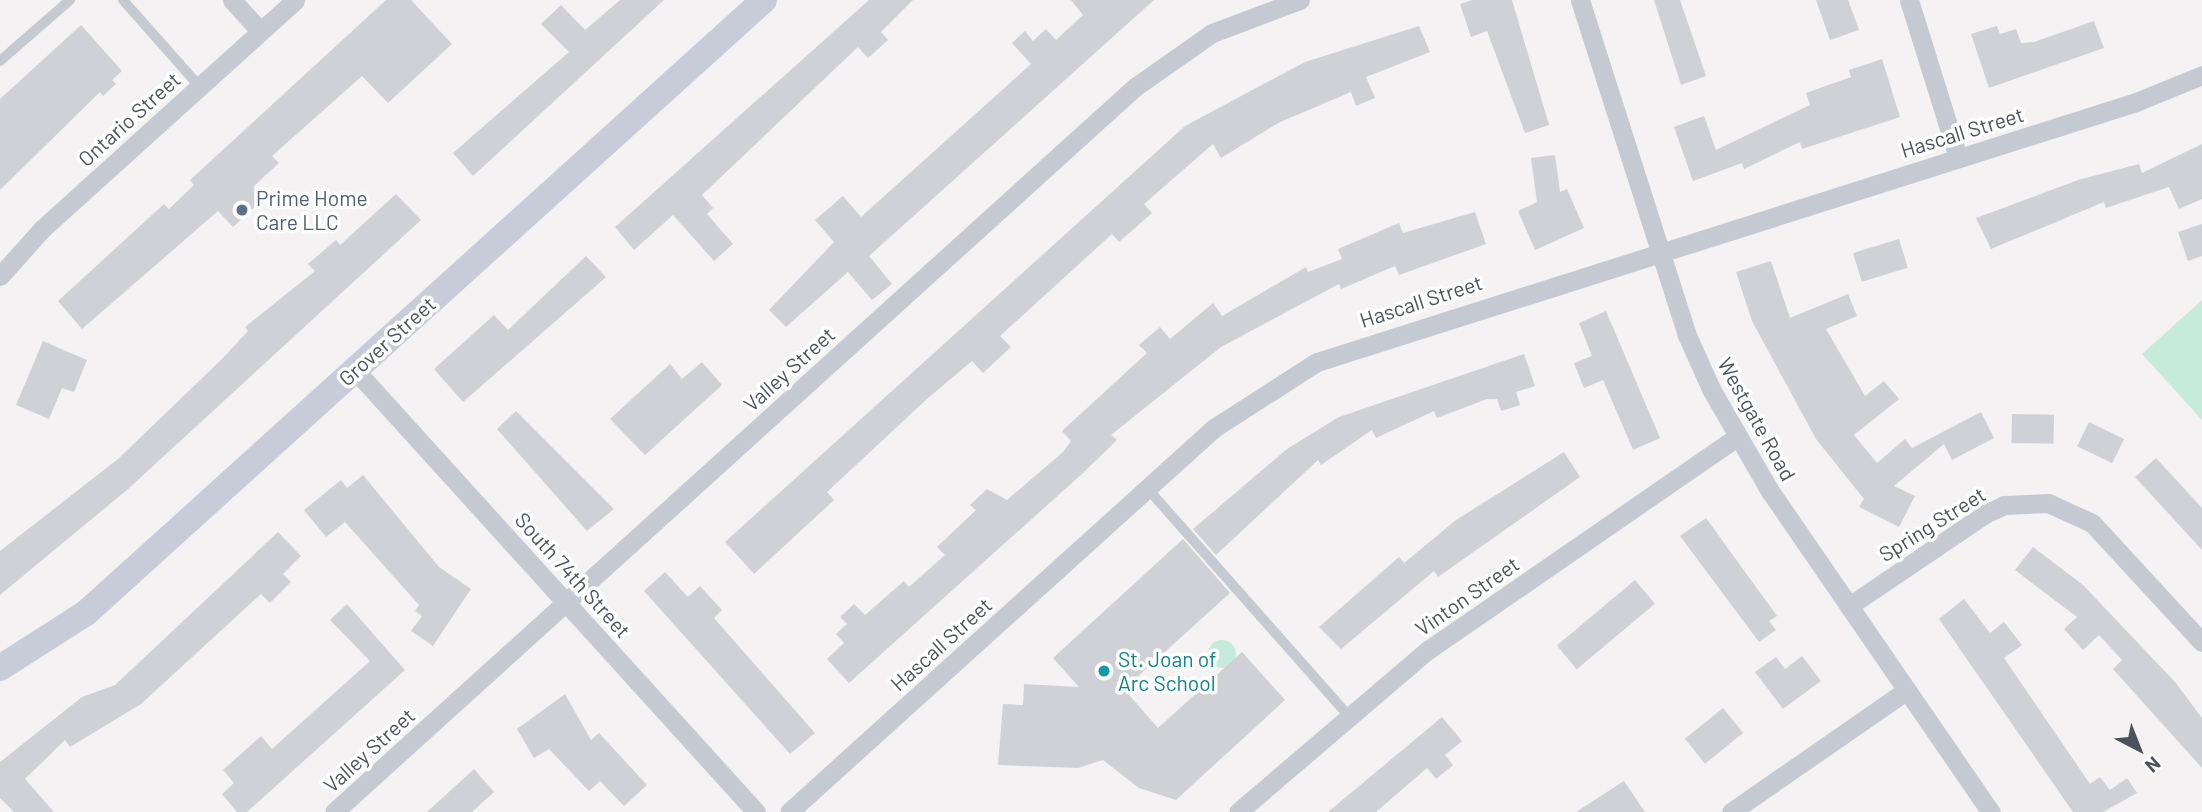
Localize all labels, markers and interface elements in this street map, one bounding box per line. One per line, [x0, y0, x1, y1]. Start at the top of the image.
street label: Ontario Street [73, 67, 185, 171]
street label: Hascall Street [1897, 101, 2027, 163]
place label: Prime Home Care LLC [256, 185, 368, 235]
marker: Prime Home Care LLC [234, 202, 250, 218]
street label: Hascall Street [1357, 269, 1485, 333]
street label: Grover Street [333, 291, 441, 391]
street label: Valley Street [738, 322, 840, 416]
street label: Westgate Road [1713, 353, 1801, 485]
street label: Spring Street [1874, 481, 1990, 567]
street label: South 74th Street [510, 507, 636, 643]
street label: Vinton Street [1410, 551, 1524, 641]
street label: Hascall Street [885, 592, 997, 696]
place label: St. Joan of Arc School [1118, 646, 1217, 696]
marker: St. Joan of Arc School [1096, 663, 1112, 679]
street label: Valley Street [318, 703, 420, 797]
north arrow [2104, 714, 2174, 784]
text: N [2141, 752, 2166, 778]

